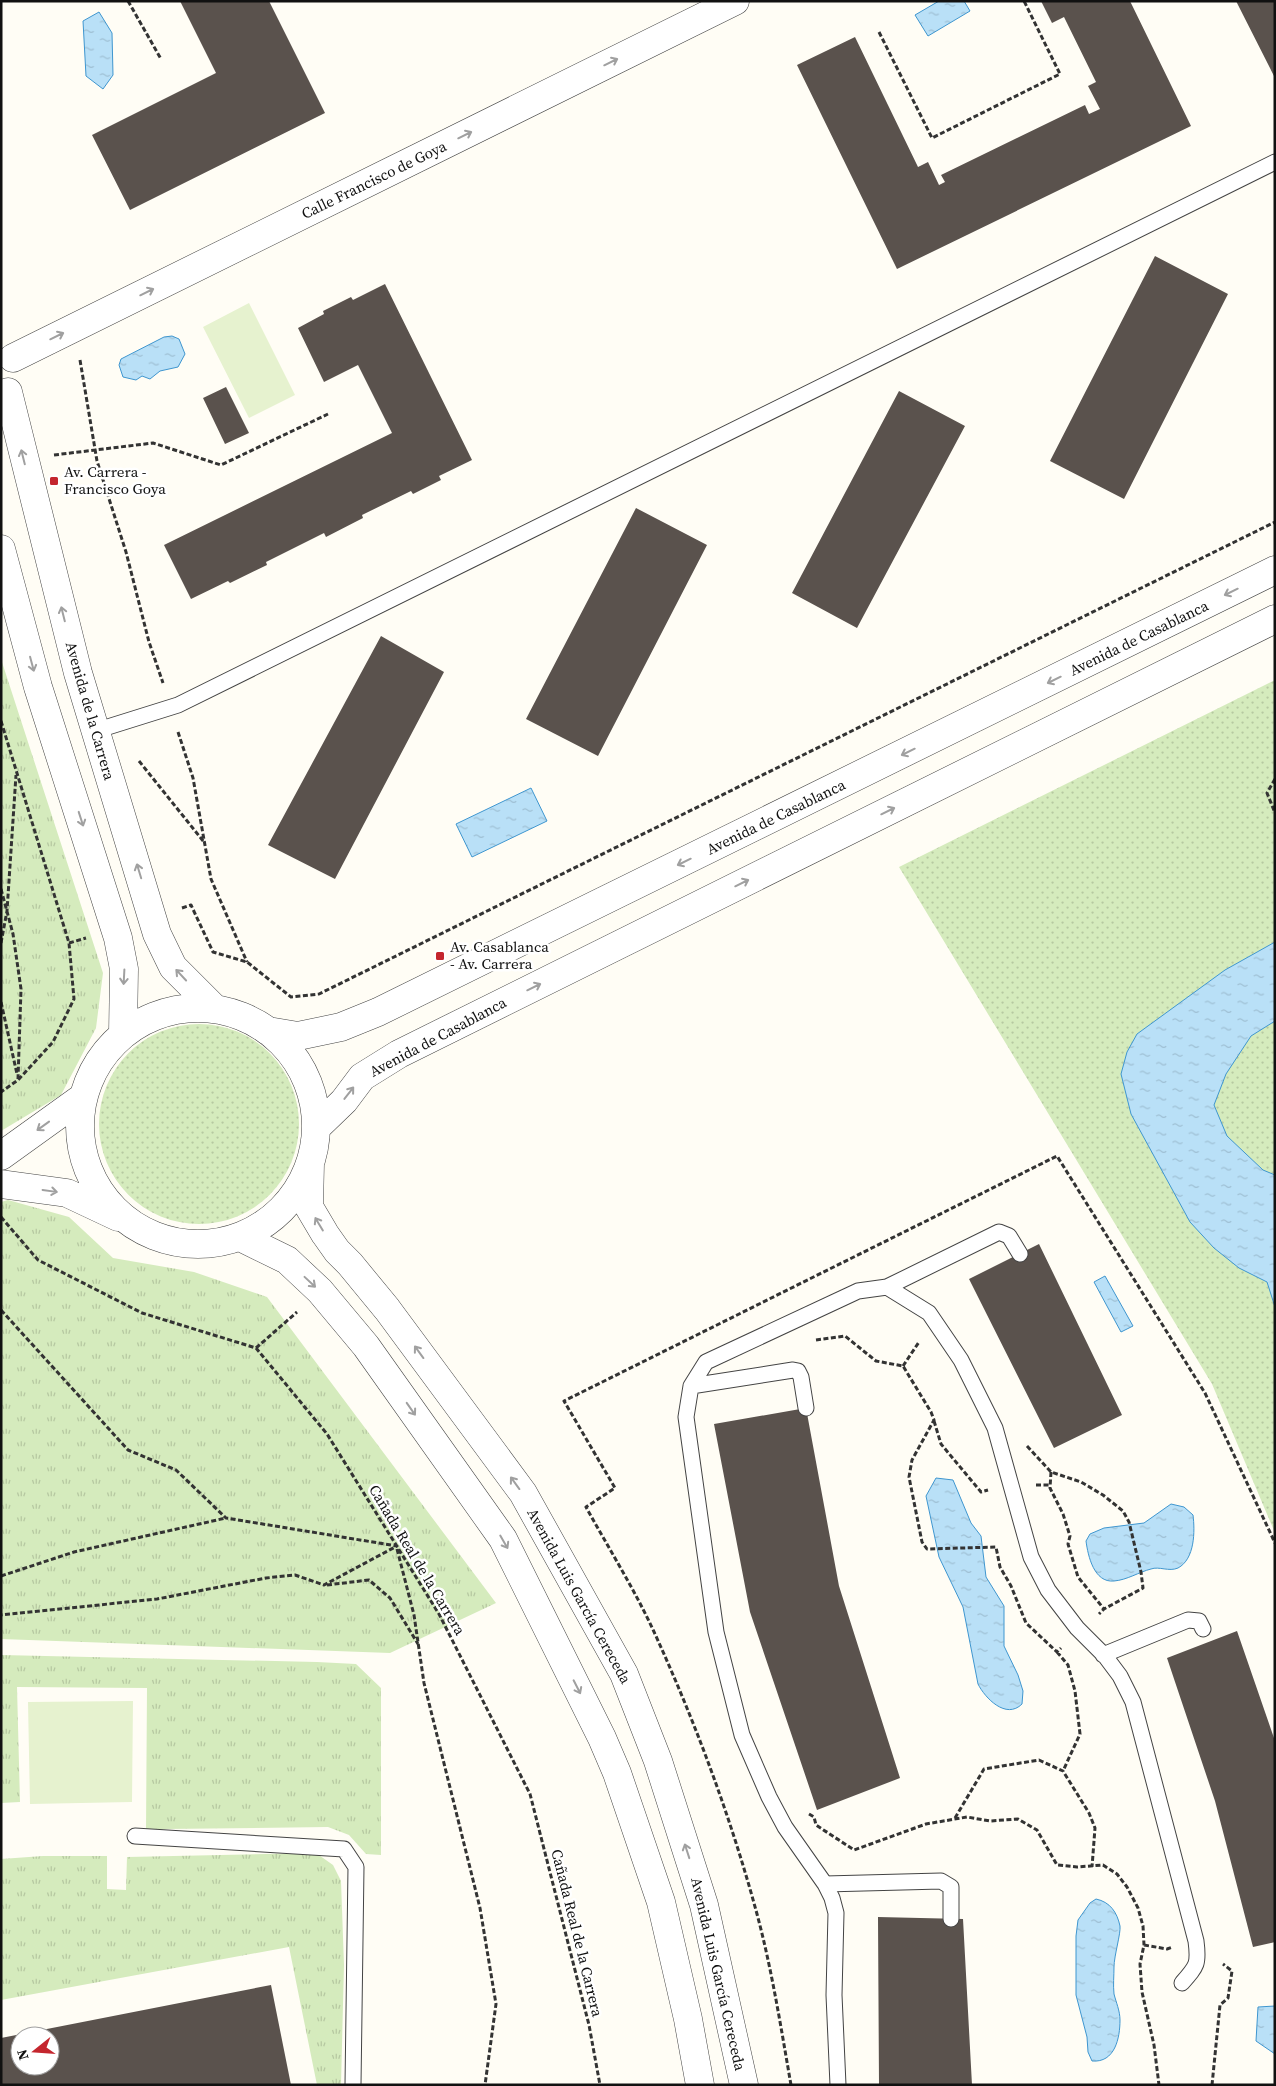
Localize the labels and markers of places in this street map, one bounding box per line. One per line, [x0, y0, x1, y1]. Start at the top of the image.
place label: Av. Carrera - Francisco Goya [64, 461, 166, 499]
marker: Av. Carrera - Francisco Goya [48, 475, 60, 487]
place label: Av. Casablanca - Av. Carrera [450, 936, 549, 974]
marker: Av. Casablanca - Av. Carrera [434, 950, 446, 962]

